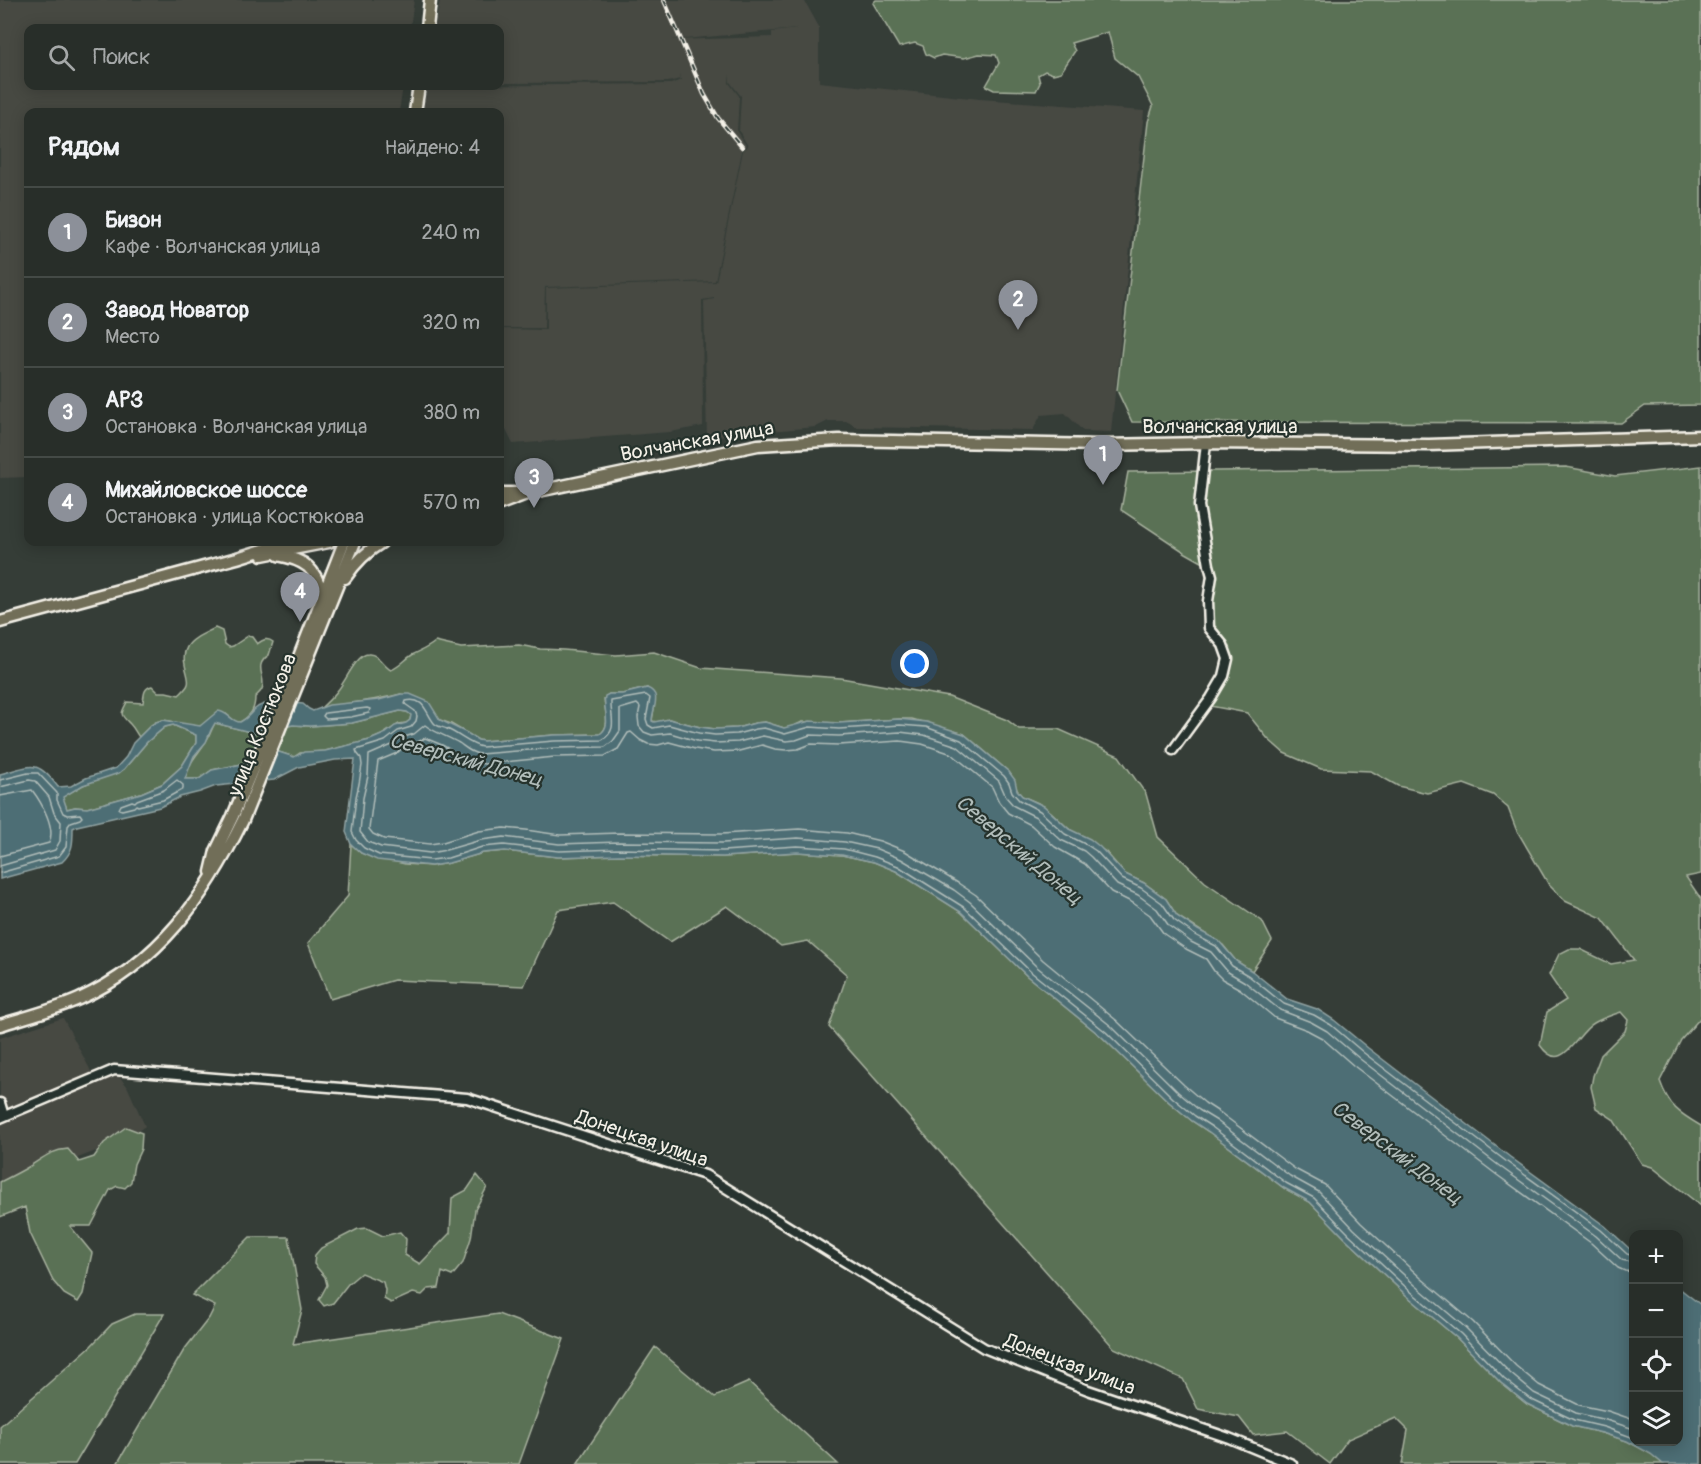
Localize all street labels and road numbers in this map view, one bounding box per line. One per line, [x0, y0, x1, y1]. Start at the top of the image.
street label: Волчанская улица [1142, 414, 1298, 439]
street label: Волчанская улица [618, 415, 776, 467]
street label: улица Костюкова [222, 650, 302, 801]
street label: Донецкая улица [572, 1103, 711, 1172]
street label: Донецкая улица [1000, 1327, 1139, 1400]

